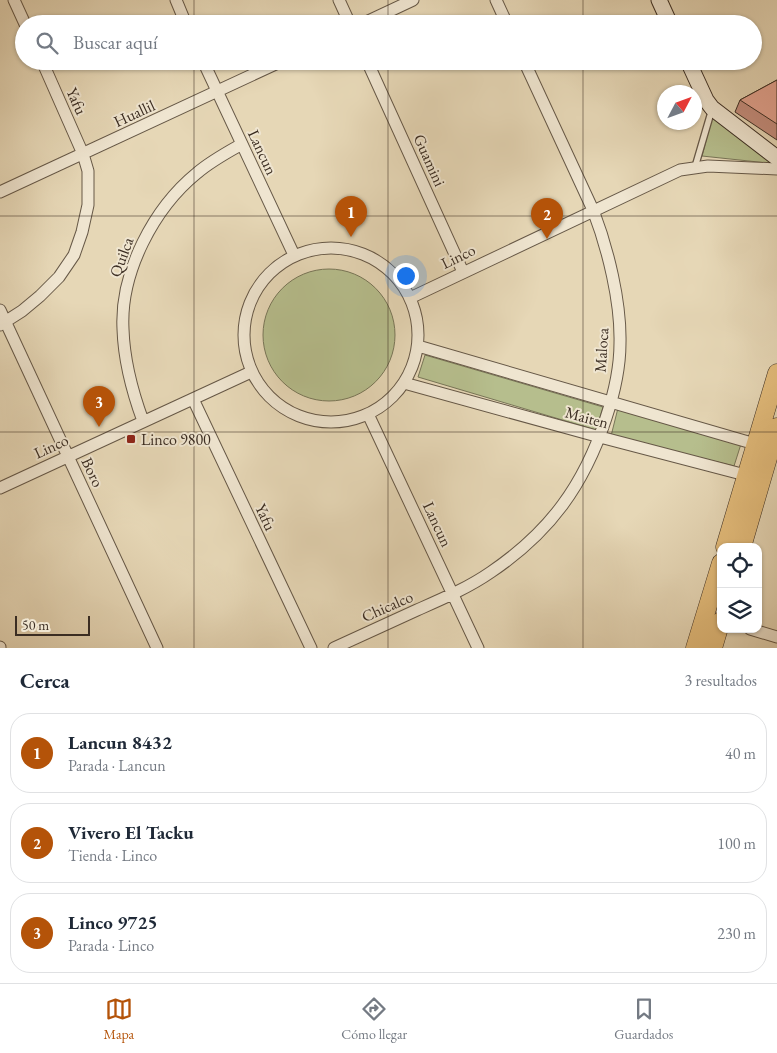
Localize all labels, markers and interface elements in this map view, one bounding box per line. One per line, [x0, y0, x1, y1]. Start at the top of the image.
search box [15, 15, 762, 70]
icon: search [33, 29, 61, 57]
text: Buscar aquí [73, 30, 158, 55]
street label: Yafu [61, 84, 92, 119]
north arrow [657, 85, 702, 130]
street label: Huallil [110, 95, 158, 132]
street label: Lancun [243, 126, 282, 179]
street label: Guamini [409, 131, 450, 190]
pin: 1 [335, 196, 367, 237]
pin: 2 [531, 198, 563, 239]
street label: Quilca [105, 234, 139, 280]
street label: Linco [438, 239, 479, 274]
your location [393, 263, 419, 289]
street label: Maloca [589, 326, 614, 373]
pin: 3 [83, 386, 115, 427]
street label: Maiten [563, 402, 611, 433]
street label: Linco [31, 429, 72, 464]
place label: Linco 9800 [141, 429, 211, 450]
marker: Linco 9800 [125, 433, 137, 445]
street label: Boro [77, 454, 109, 491]
street label: Lancun [418, 498, 457, 551]
street label: Yafu [250, 500, 281, 535]
map controls [717, 543, 762, 633]
button: locate [717, 543, 762, 588]
street label: Chicalco [358, 586, 416, 627]
button: layers [717, 588, 762, 633]
scale bar [15, 613, 90, 636]
text: 50 m [22, 616, 49, 634]
text: Cerca [20, 667, 70, 694]
text: 3 resultados [685, 670, 757, 691]
text: Lancun 8432 [68, 730, 172, 755]
text: 1 [33, 743, 41, 764]
text: 40 m [725, 743, 756, 764]
text: Parada · Lancun [68, 755, 166, 776]
text: Vivero El Tacku [68, 820, 194, 845]
text: 2 [33, 833, 41, 854]
text: 100 m [717, 833, 756, 854]
text: Tienda · Linco [68, 845, 157, 866]
text: Linco 9725 [68, 910, 158, 935]
text: 3 [33, 923, 41, 944]
text: 230 m [717, 923, 756, 944]
text: Parada · Linco [68, 935, 154, 956]
tab: Mapa [104, 995, 134, 1043]
tab: Cómo llegar [341, 995, 407, 1043]
tab: Guardados [614, 995, 673, 1043]

